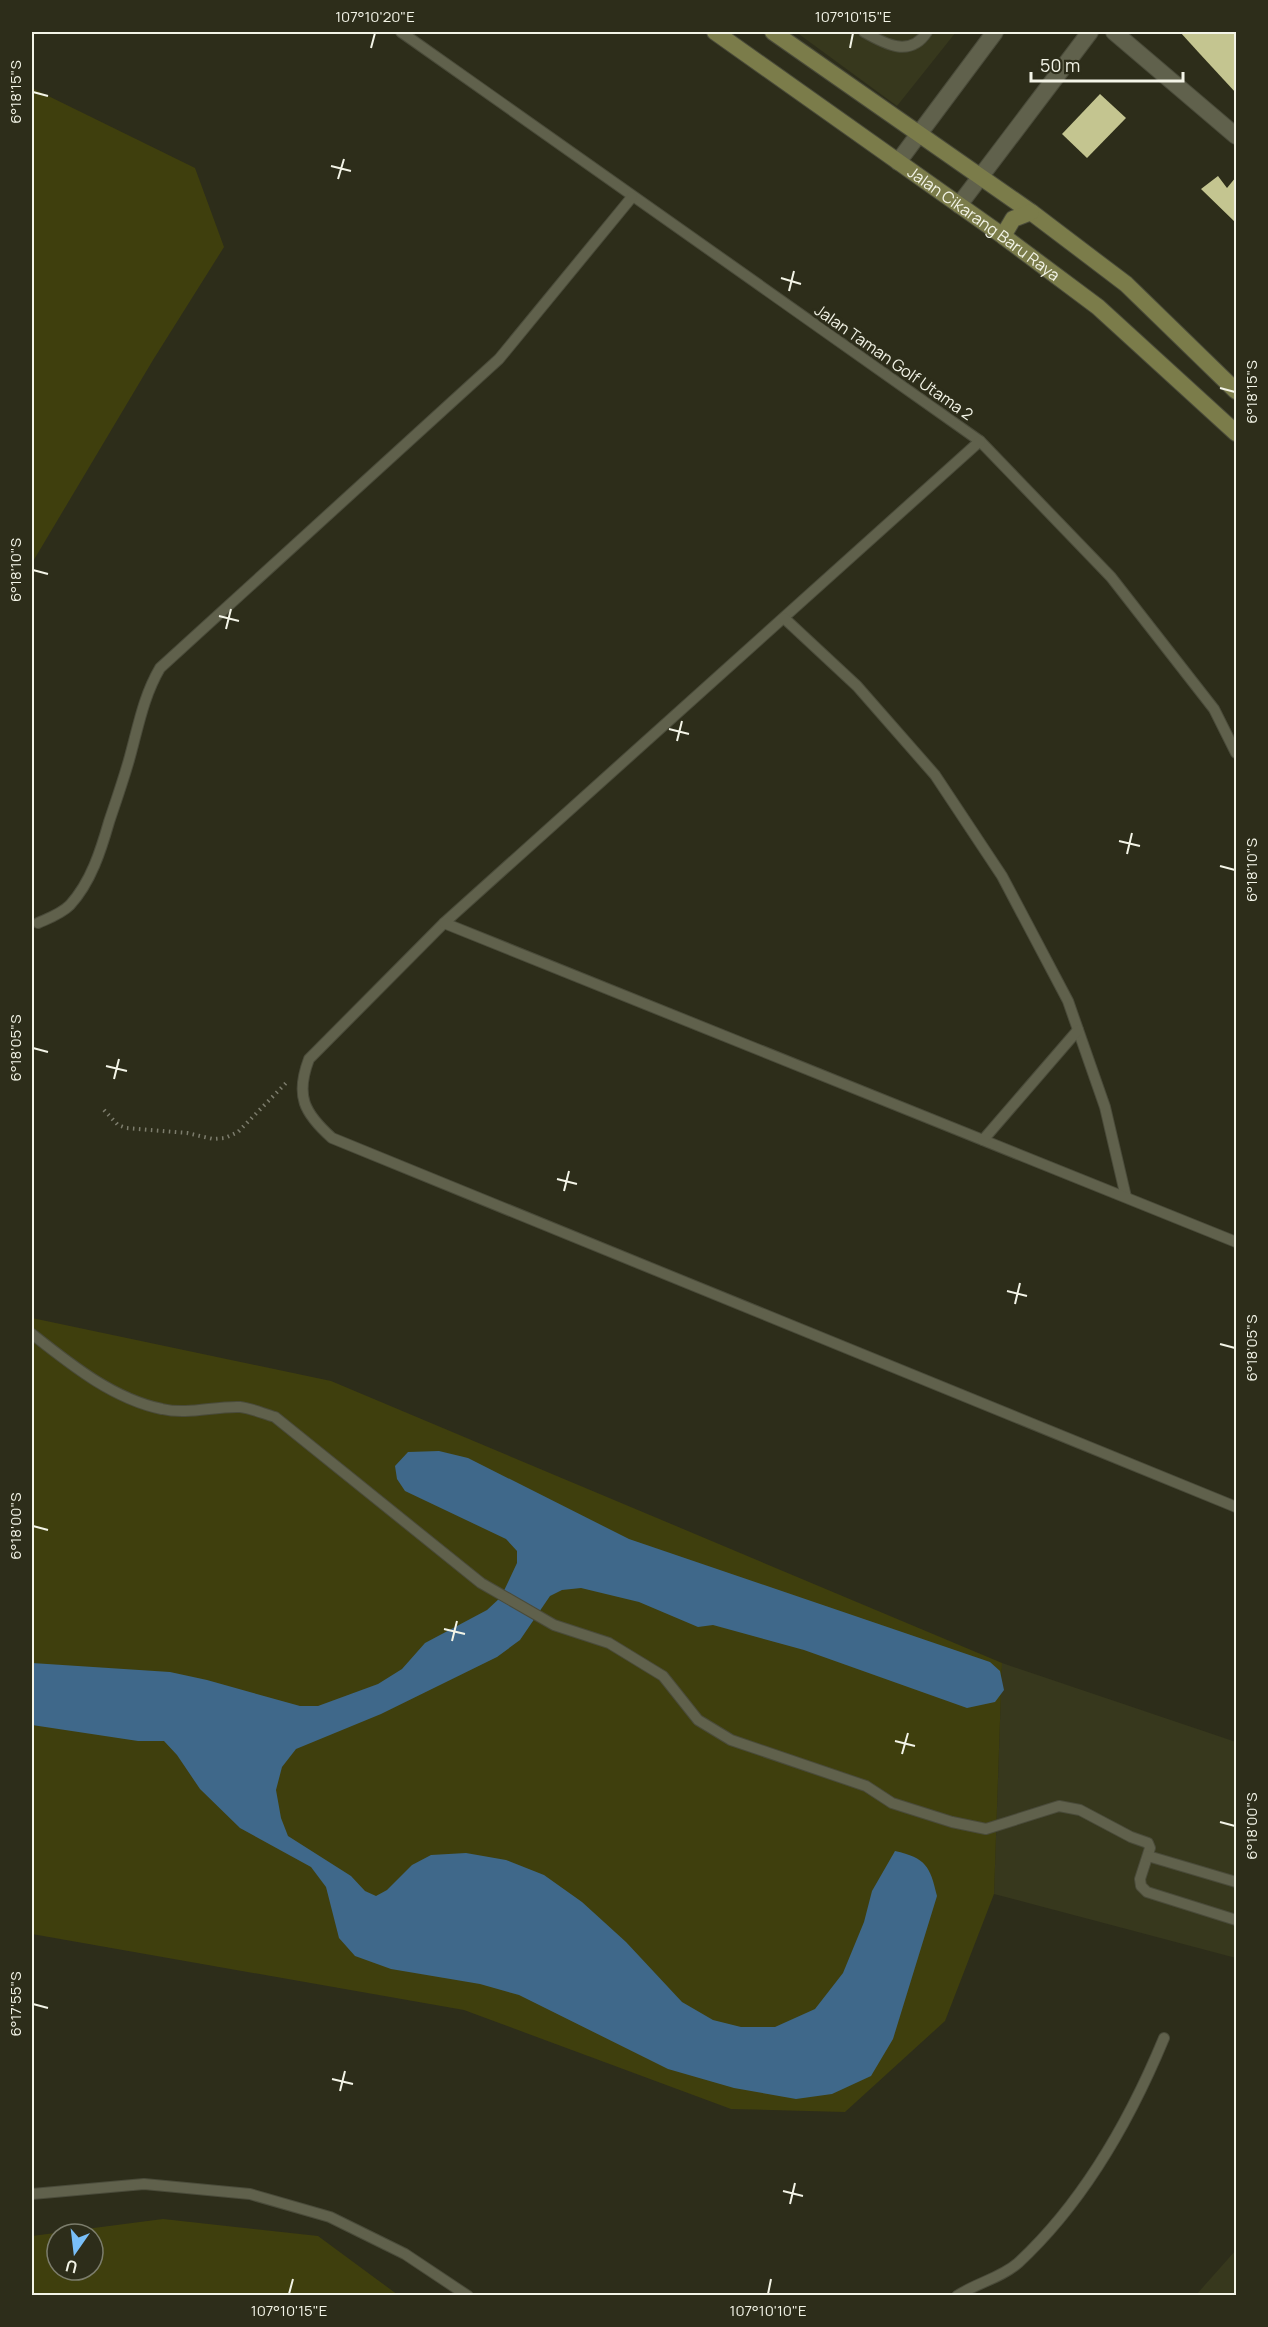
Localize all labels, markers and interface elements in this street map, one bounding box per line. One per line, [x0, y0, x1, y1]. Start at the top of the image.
text: 107°10'20"E [335, 6, 415, 27]
text: 107°10'15"E [815, 6, 891, 27]
scale bar [1031, 45, 1182, 83]
text: 50 m [1040, 53, 1080, 77]
text: 6°18'15"S [5, 60, 26, 124]
street label: Jalan Cikarang Baru Raya [903, 161, 1065, 286]
street label: Jalan Taman Golf Utama 2 [810, 299, 978, 425]
text: 6°18'15"S [1241, 360, 1262, 424]
text: 6°18'10"S [5, 538, 26, 602]
text: 6°18'10"S [1241, 838, 1262, 902]
text: 6°18'05"S [5, 1015, 26, 1081]
text: 6°18'05"S [1241, 1315, 1262, 1381]
text: 6°18'00"S [5, 1492, 26, 1560]
text: 6°18'00"S [1241, 1792, 1262, 1860]
text: 6°17'55"S [5, 1971, 26, 2037]
north arrow [45, 2222, 105, 2282]
text: U [63, 2254, 80, 2279]
text: 107°10'15"E [251, 2300, 327, 2321]
text: 107°10'10"E [730, 2300, 806, 2321]

